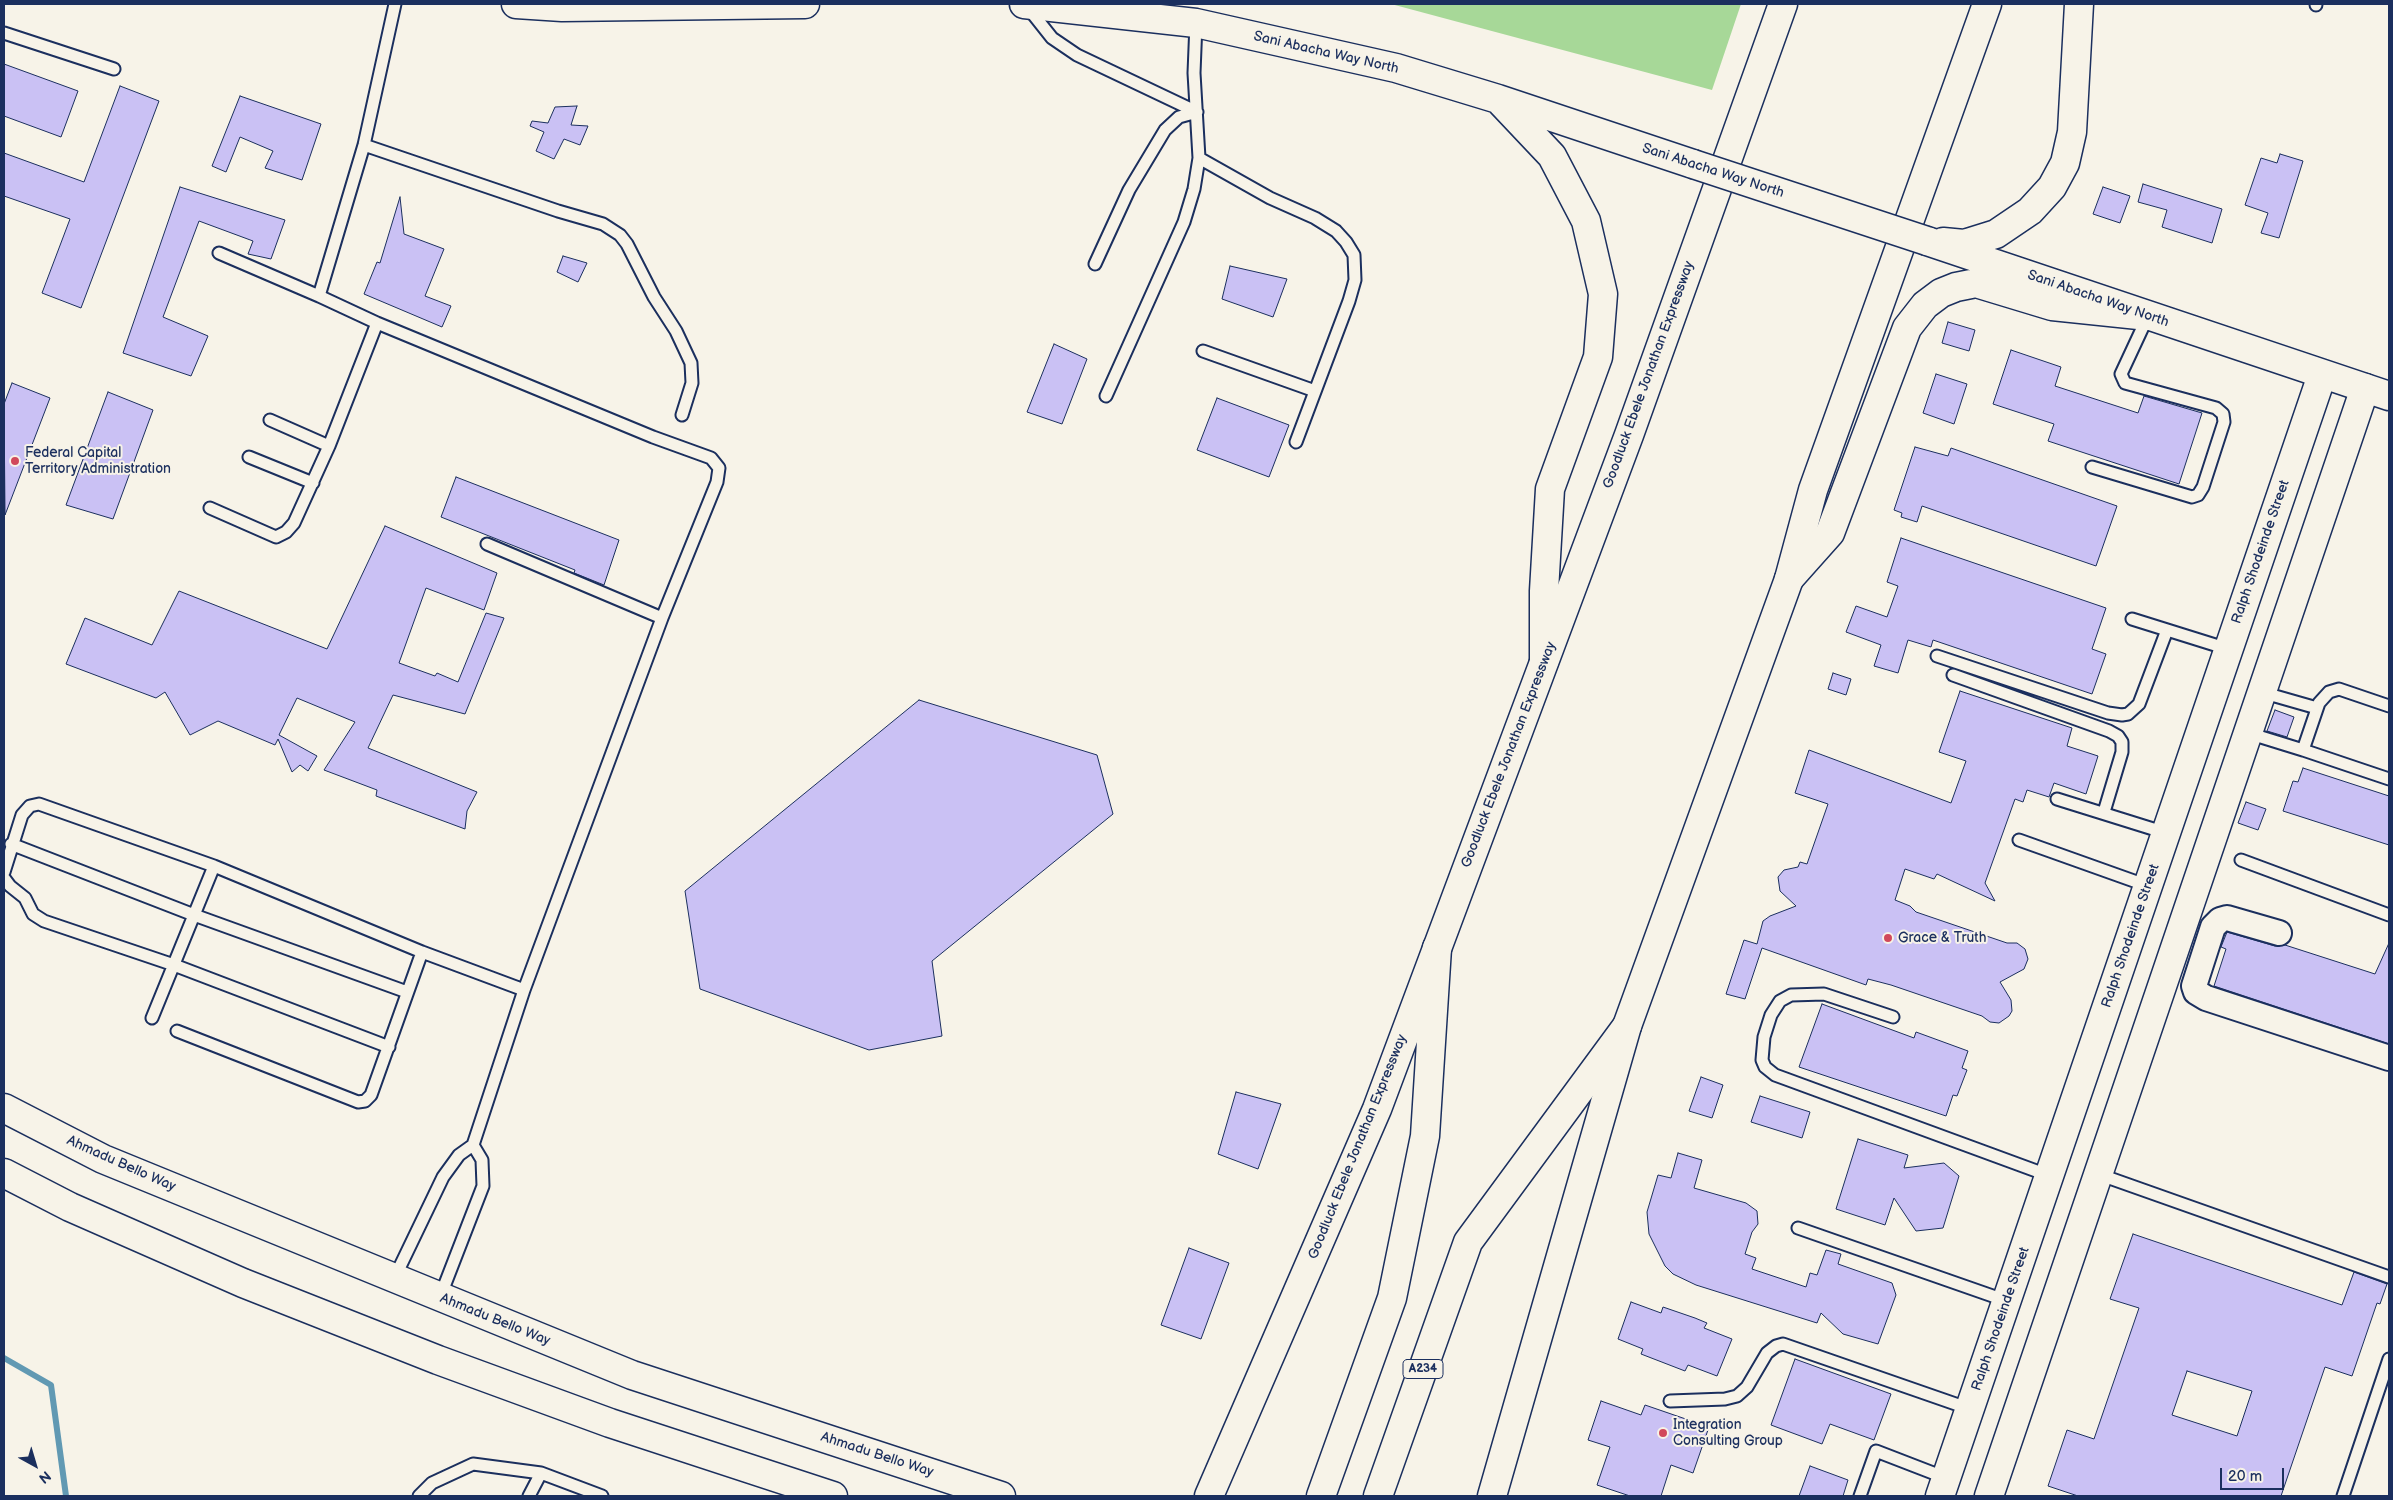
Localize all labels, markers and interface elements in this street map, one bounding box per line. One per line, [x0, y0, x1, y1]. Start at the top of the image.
street label: Sani Abacha Way North [1252, 28, 1400, 78]
street label: Sani Abacha Way North [1640, 140, 1786, 202]
street label: Goodluck Ebele Jonathan Expressway [1600, 259, 1698, 491]
street label: Sani Abacha Way North [2025, 267, 2171, 331]
place label: Federal Capital Territory Administration [25, 445, 171, 478]
marker: Federal Capital Territory Administration [9, 455, 21, 467]
street label: Ralph Shodeinde Street [2229, 478, 2293, 626]
street label: Goodluck Ebele Jonathan Expressway [1458, 640, 1560, 870]
street label: Ralph Shodeinde Street [2099, 862, 2163, 1010]
place label: Grace & Truth [1898, 930, 1986, 946]
marker: Grace & Truth [1882, 932, 1894, 944]
street label: Goodluck Ebele Jonathan Expressway [1305, 1032, 1411, 1262]
street label: Ahmadu Bello Way [64, 1132, 178, 1196]
street label: Ralph Shodeinde Street [1969, 1245, 2033, 1393]
street label: Ahmadu Bello Way [437, 1290, 553, 1350]
road number: A234 [1403, 1360, 1443, 1378]
place label: Integration Consulting Group [1673, 1417, 1783, 1450]
marker: Integration Consulting Group [1657, 1427, 1669, 1439]
street label: Ahmadu Bello Way [819, 1429, 935, 1481]
north arrow [10, 1440, 60, 1490]
scale bar [2223, 1458, 2287, 1490]
text: N [35, 1467, 54, 1487]
text: 20 m [2228, 1467, 2262, 1486]

